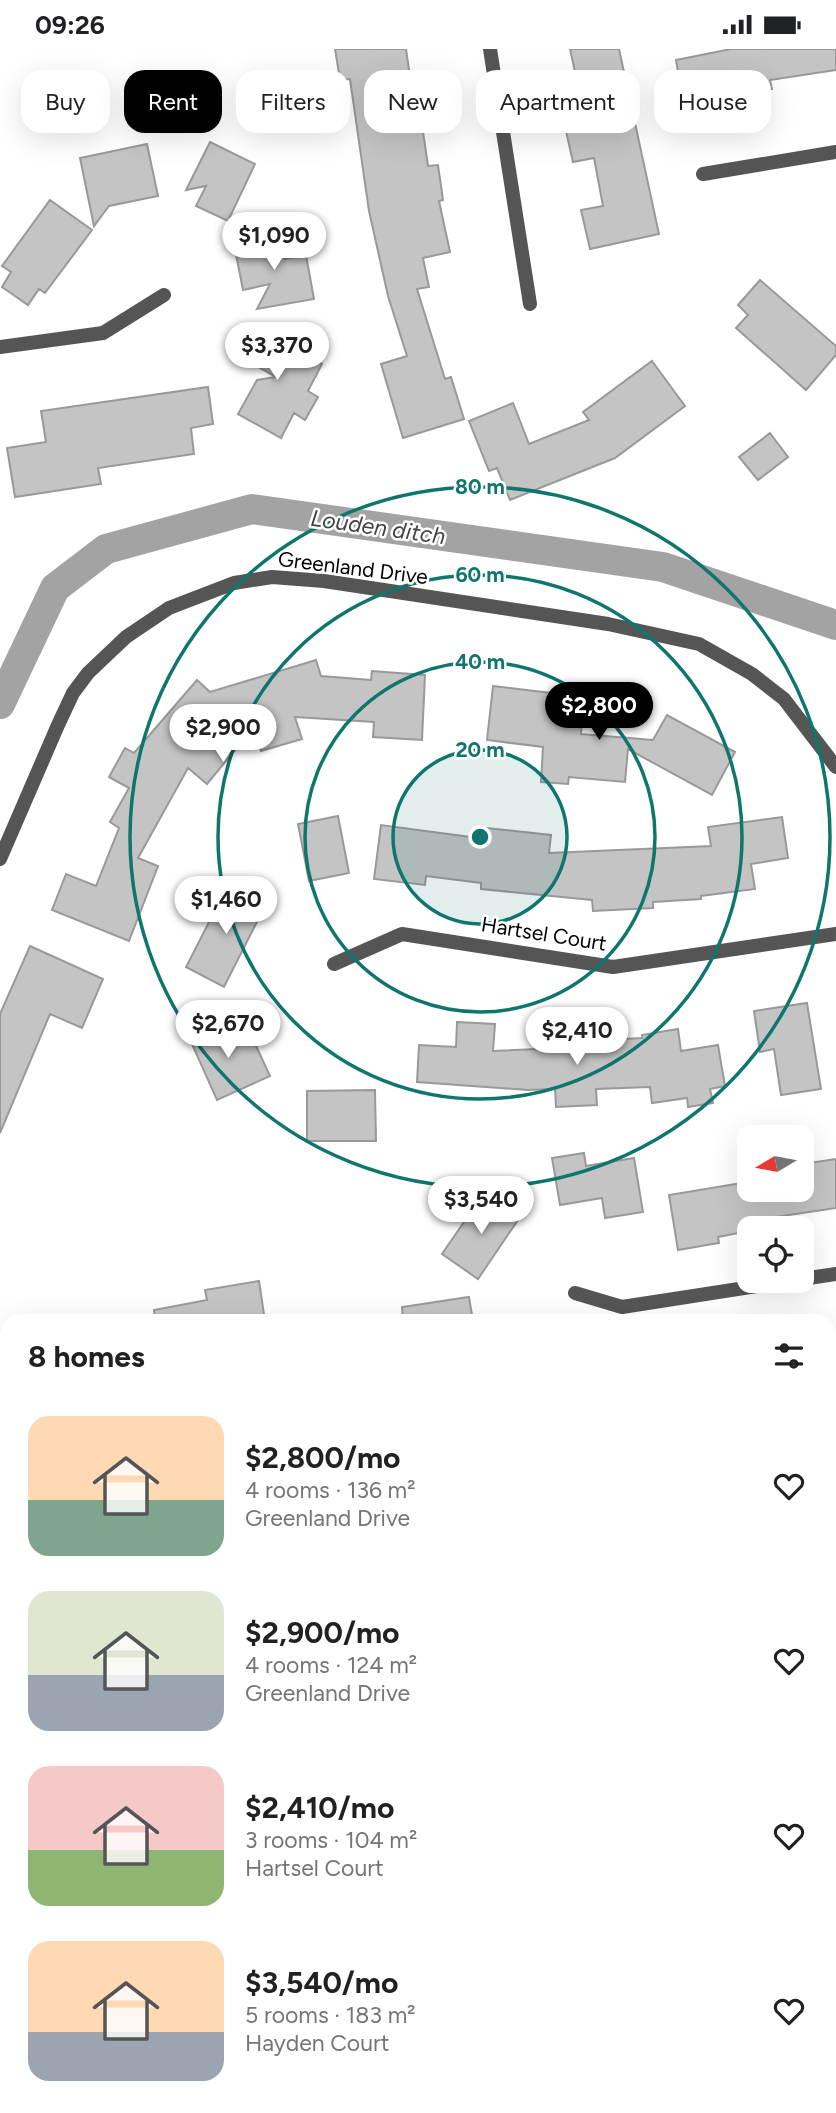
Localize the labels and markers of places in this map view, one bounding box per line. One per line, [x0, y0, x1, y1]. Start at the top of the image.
pin: $1,090 [217, 213, 331, 272]
pin: $3,370 [220, 323, 334, 382]
pin: $2,800 [542, 683, 656, 742]
pin: $2,900 [166, 705, 280, 764]
centre of rings [468, 825, 492, 849]
pin: $1,460 [169, 877, 283, 936]
pin: $2,670 [171, 1000, 285, 1060]
pin: $2,410 [520, 1007, 634, 1067]
pin: $3,540 [424, 1177, 538, 1236]

